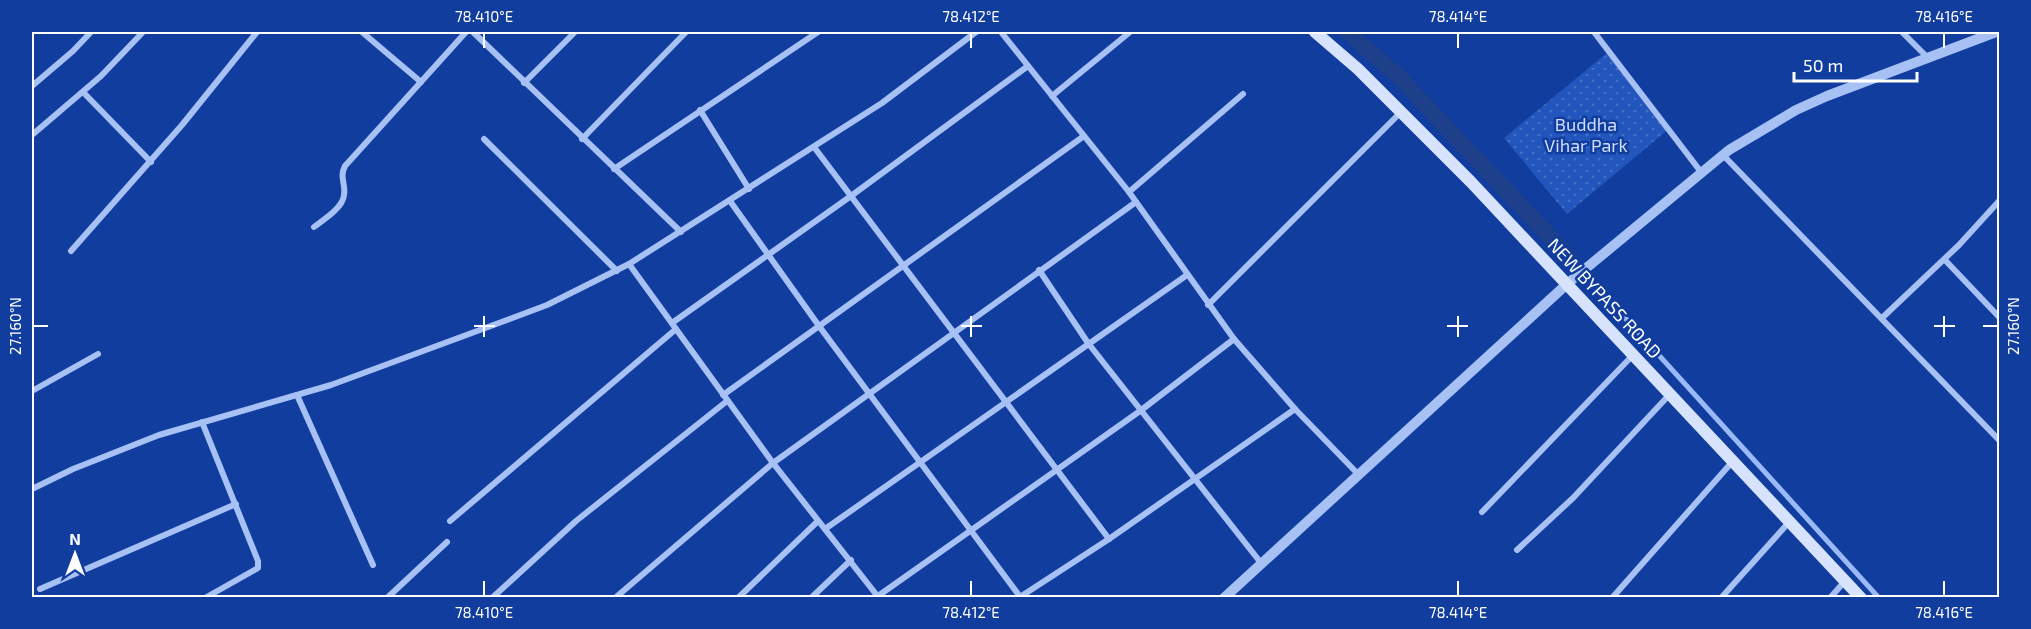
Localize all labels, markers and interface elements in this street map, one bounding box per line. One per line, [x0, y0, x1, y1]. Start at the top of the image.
text: 78.410°E [455, 7, 513, 25]
text: 78.412°E [942, 7, 1000, 25]
text: 78.414°E [1429, 7, 1487, 25]
text: 78.416°E [1915, 7, 1973, 25]
scale bar [1794, 45, 1917, 83]
text: 50 m [1803, 54, 1843, 76]
park label: Buddha Vihar Park [1544, 113, 1628, 156]
street label: NEW BYPASS ROAD [1544, 233, 1666, 363]
text: 27.160°N [6, 297, 24, 355]
text: 27.160°N [2004, 297, 2022, 355]
north arrow [45, 524, 105, 584]
text: N [69, 529, 81, 548]
text: 78.410°E [455, 603, 513, 621]
text: 78.412°E [942, 603, 1000, 621]
text: 78.414°E [1429, 603, 1487, 621]
text: 78.416°E [1915, 603, 1973, 621]

